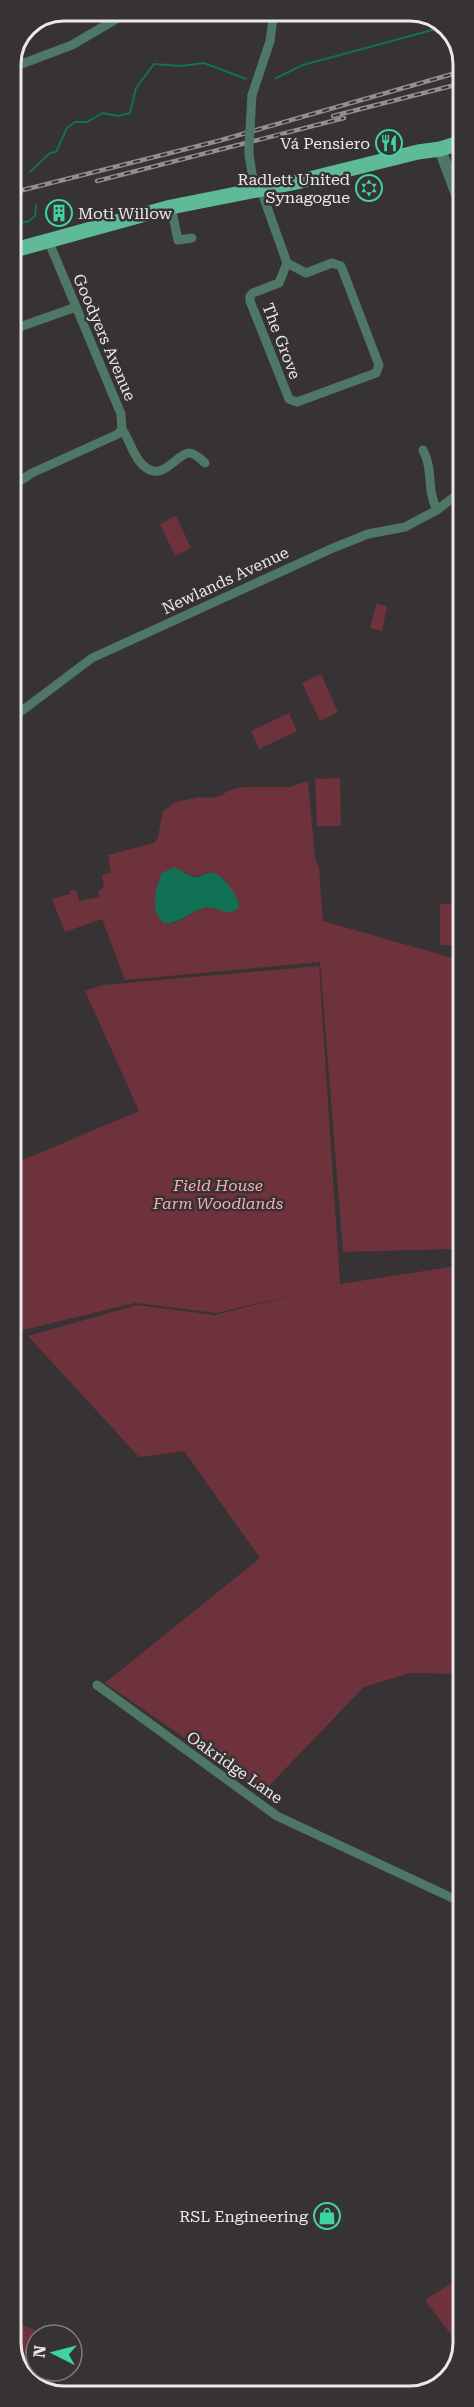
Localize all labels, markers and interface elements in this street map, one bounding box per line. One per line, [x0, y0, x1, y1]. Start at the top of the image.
restaurant icon: Vá Pensiero [374, 128, 404, 158]
place label: Vá Pensiero [280, 134, 370, 153]
place label: Radlett United Synagogue [238, 170, 350, 207]
synagogue icon: Radlett United Synagogue [354, 173, 384, 203]
building icon: Moti Willow [44, 198, 74, 228]
place label: Moti Willow [78, 204, 173, 223]
street label: Goodyers Avenue [69, 271, 140, 404]
street label: The Grove [258, 300, 305, 382]
street label: Newlands Avenue [159, 543, 292, 618]
park label: Field House Farm Woodlands [152, 1176, 283, 1213]
street label: Oakridge Lane [183, 1727, 287, 1808]
shop icon: RSL Engineering [312, 2201, 342, 2231]
place label: RSL Engineering [179, 2207, 309, 2226]
north arrow [24, 2323, 84, 2383]
text: N [29, 2344, 50, 2359]

